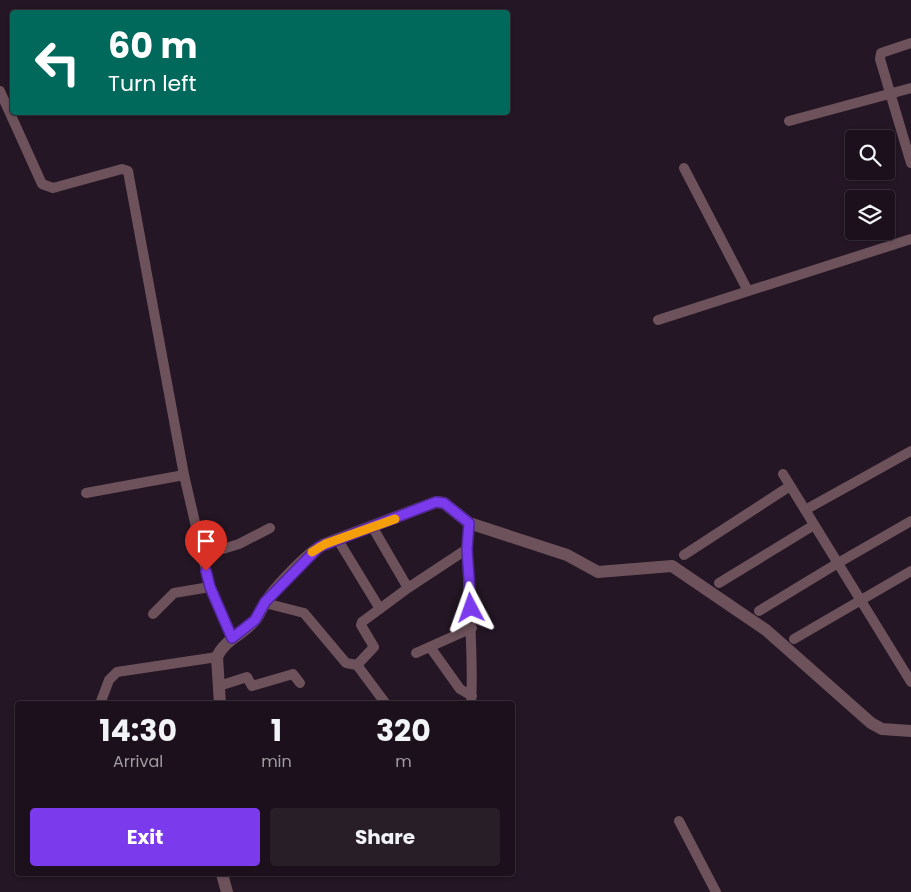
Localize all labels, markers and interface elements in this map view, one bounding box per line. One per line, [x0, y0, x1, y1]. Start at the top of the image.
text: 60 m [108, 21, 198, 70]
icon: left [25, 30, 90, 95]
text: Turn left [108, 68, 196, 99]
map controls [845, 130, 895, 240]
button: search [845, 130, 895, 180]
button: layers [845, 190, 895, 240]
pin [185, 520, 227, 571]
icon: arrive [192, 527, 220, 555]
position arrow [444, 581, 496, 633]
text: 14:30 [99, 709, 177, 752]
text: 1 [271, 709, 282, 752]
text: 320 [376, 709, 431, 752]
text: Arrival [113, 750, 163, 773]
text: min [261, 750, 292, 773]
text: m [395, 750, 412, 773]
button: Exit [30, 808, 260, 866]
button: Share [270, 808, 500, 866]

